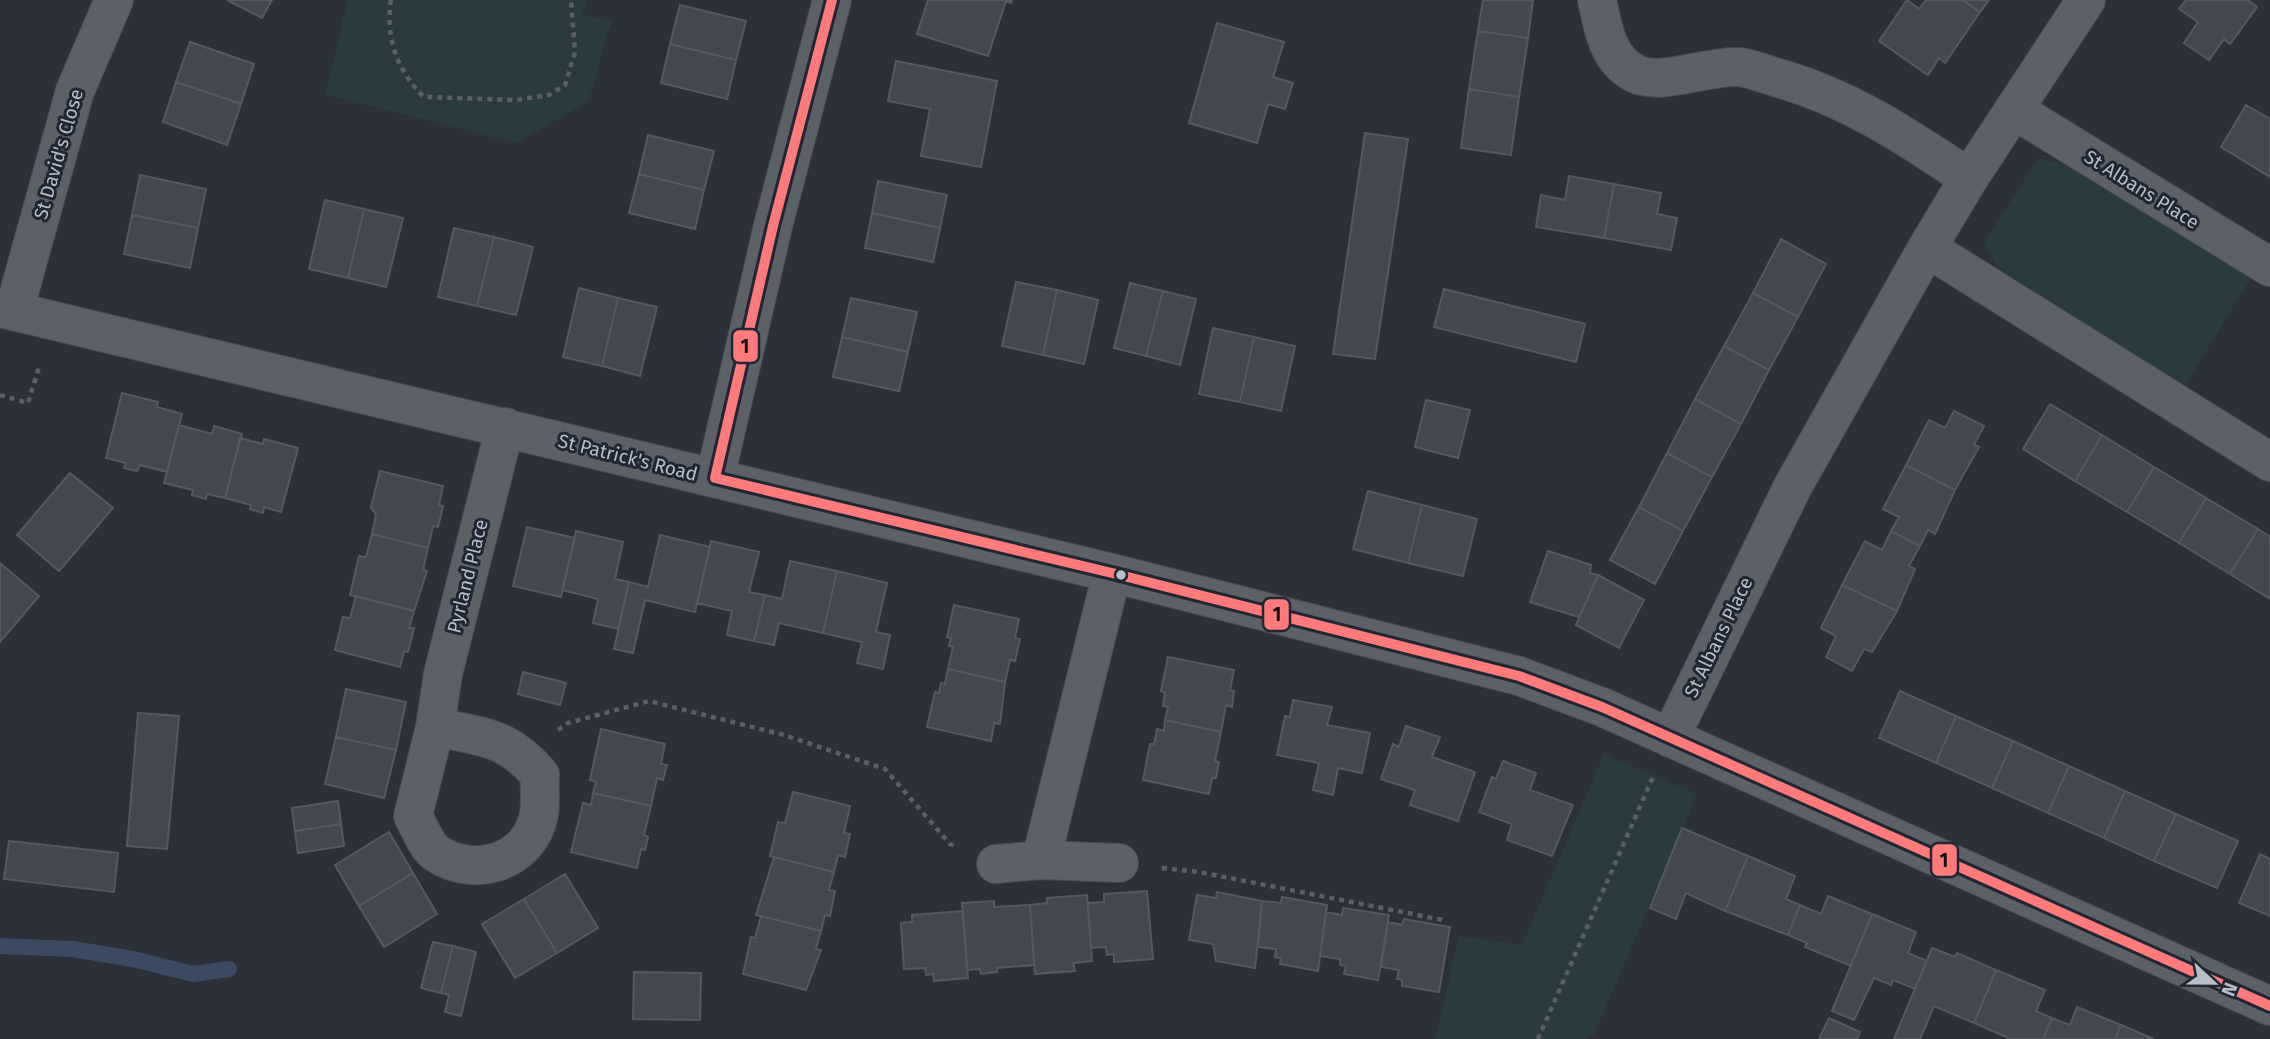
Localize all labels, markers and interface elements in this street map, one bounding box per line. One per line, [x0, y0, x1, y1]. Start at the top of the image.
street label: St David's Close [29, 86, 88, 222]
street label: St Albans Place [2080, 145, 2203, 234]
line badge: 1 [732, 329, 759, 363]
text: 1 [741, 335, 749, 358]
street label: St Patrick's Road [556, 429, 700, 486]
street label: Pyrland Place [442, 517, 493, 636]
unlabelled marker [1114, 568, 1128, 582]
street label: St Albans Place [1679, 573, 1757, 701]
line badge: 1 [1263, 598, 1290, 631]
text: 1 [1273, 603, 1281, 626]
line badge: 1 [1931, 843, 1958, 877]
text: 1 [1940, 849, 1948, 872]
north arrow [2179, 948, 2249, 1018]
text: N [2216, 979, 2242, 999]

